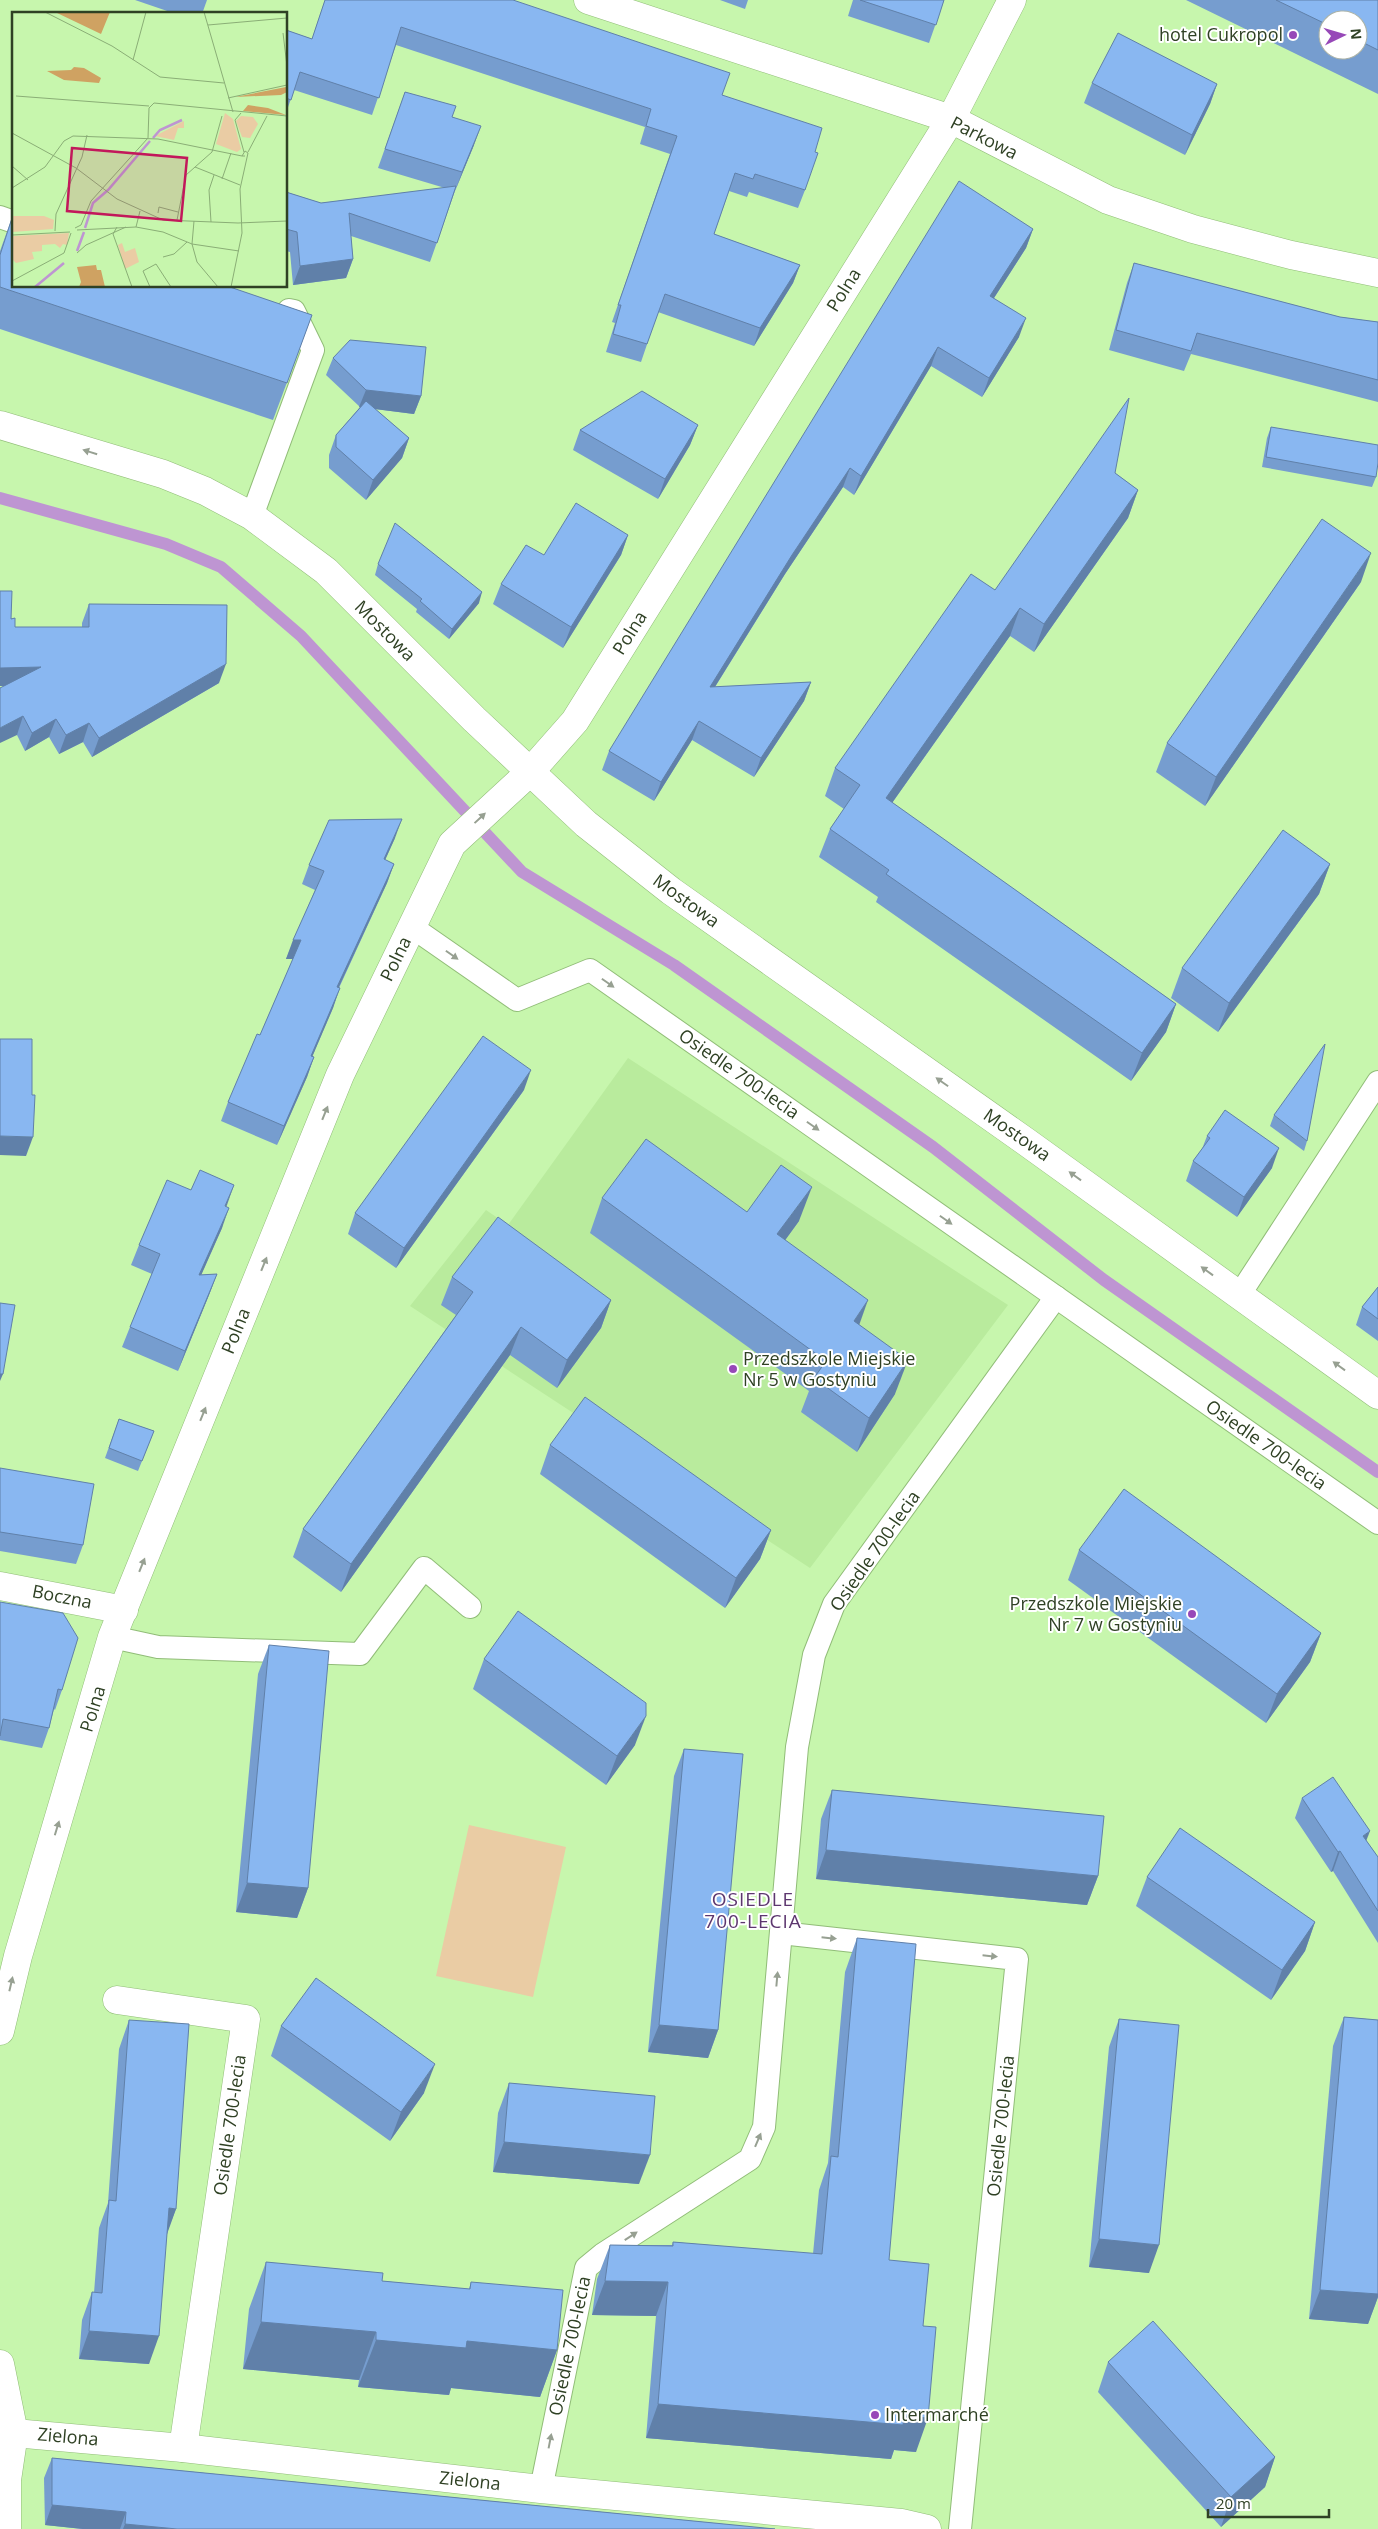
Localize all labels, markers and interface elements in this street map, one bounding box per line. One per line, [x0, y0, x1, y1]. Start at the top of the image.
north arrow [1318, 10, 1368, 60]
inset map [12, 12, 288, 288]
place label: hotel Cukropol [1159, 22, 1283, 46]
text: N [1346, 27, 1366, 40]
marker: hotel Cukropol [1287, 29, 1299, 41]
street label: Parkowa [947, 110, 1022, 164]
street label: Polna [820, 263, 866, 316]
one-way arrow [83, 448, 98, 456]
street label: Mostowa [350, 595, 421, 666]
street label: Polna [606, 606, 652, 659]
one-way arrow [474, 812, 486, 824]
street label: Mostowa [648, 868, 725, 932]
street label: Polna [374, 932, 416, 985]
one-way arrow [445, 950, 458, 960]
one-way arrow [601, 978, 615, 988]
street label: Osiedle 700-lecia [675, 1023, 805, 1124]
one-way arrow [936, 1077, 949, 1087]
street label: Mostowa [979, 1102, 1056, 1166]
one-way arrow [321, 1106, 329, 1120]
one-way arrow [806, 1121, 820, 1131]
one-way arrow [1068, 1171, 1082, 1181]
one-way arrow [939, 1215, 953, 1225]
one-way arrow [260, 1257, 268, 1271]
one-way arrow [1200, 1266, 1214, 1276]
street label: Polna [215, 1304, 255, 1357]
place label: Przedszkole Miejskie Nr 5 w Gostyniu [743, 1346, 915, 1391]
one-way arrow [1332, 1361, 1346, 1371]
marker: Przedszkole Miejskie Nr 5 w Gostyniu [727, 1363, 739, 1375]
street label: Osiedle 700-lecia [1202, 1394, 1332, 1495]
one-way arrow [199, 1407, 207, 1421]
street label: Osiedle 700-lecia [824, 1485, 925, 1615]
one-way arrow [138, 1557, 146, 1572]
street label: Boczna [30, 1578, 94, 1614]
place label: Przedszkole Miejskie Nr 7 w Gostyniu [1010, 1591, 1182, 1636]
marker: Przedszkole Miejskie Nr 7 w Gostyniu [1186, 1608, 1198, 1620]
street label: Polna [74, 1683, 110, 1735]
one-way arrow [53, 1820, 61, 1835]
district label: OSIEDLE 700-LECIA [704, 1886, 802, 1934]
one-way arrow [821, 1934, 837, 1942]
one-way arrow [983, 1952, 999, 1960]
one-way arrow [773, 1971, 781, 1987]
one-way arrow [7, 1976, 15, 1991]
street label: Osiedle 700-lecia [207, 2053, 251, 2197]
street label: Osiedle 700-lecia [981, 2054, 1019, 2198]
one-way arrow [755, 2133, 763, 2147]
one-way arrow [624, 2231, 637, 2240]
street label: Osiedle 700-lecia [543, 2274, 596, 2418]
place label: Intermarché [885, 2402, 989, 2426]
marker: Intermarché [869, 2409, 881, 2421]
street label: Zielona [36, 2421, 100, 2451]
one-way arrow [546, 2433, 554, 2449]
street label: Zielona [438, 2465, 502, 2495]
scale bar [1208, 2486, 1329, 2518]
text: 20 m [1216, 2493, 1251, 2513]

